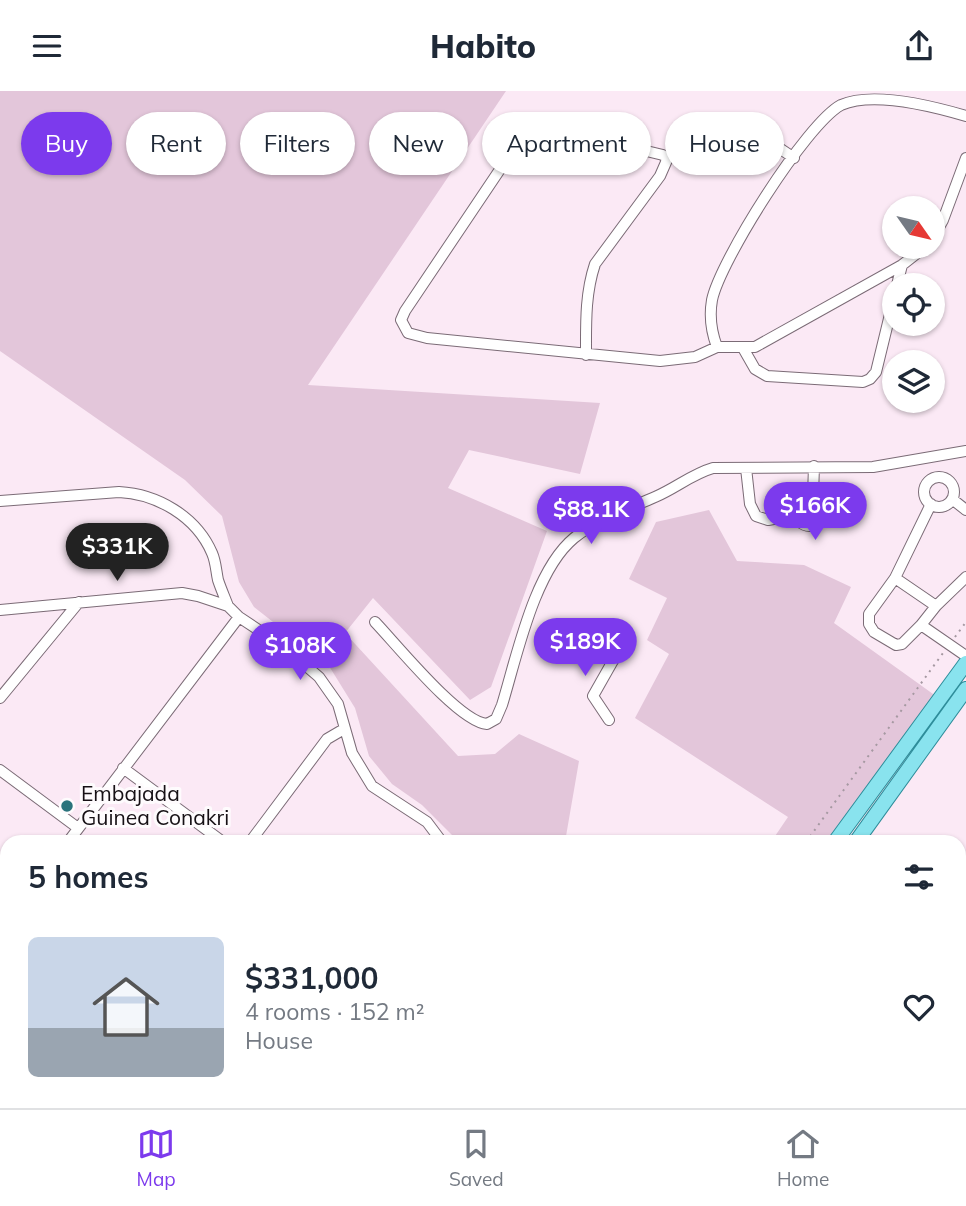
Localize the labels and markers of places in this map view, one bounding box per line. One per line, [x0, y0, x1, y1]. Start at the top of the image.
pin: $166K [766, 483, 864, 542]
pin: $88.1K [534, 487, 648, 546]
pin: $331K [68, 524, 166, 583]
pin: $189K [536, 619, 634, 678]
pin: $108K [251, 623, 349, 682]
place label: Embajada Guinea Conakri [81, 780, 229, 830]
marker: Embajada Guinea Conakri [59, 798, 75, 814]

